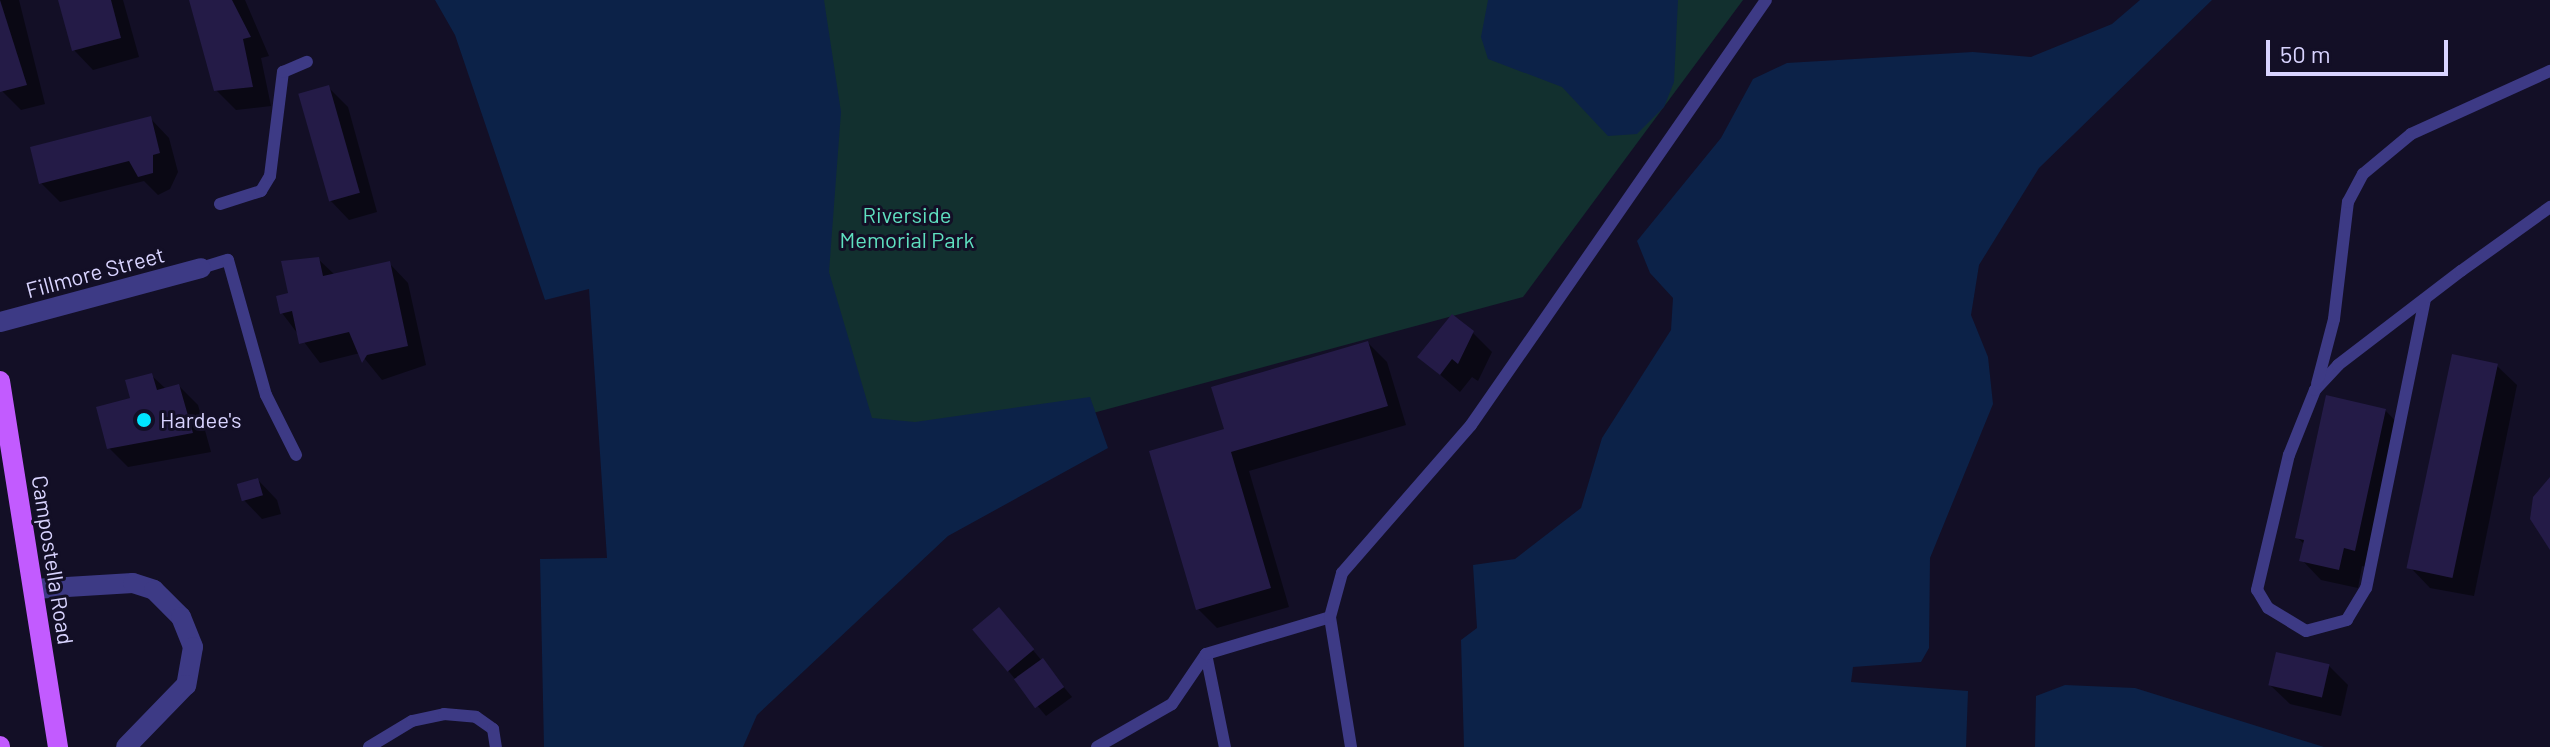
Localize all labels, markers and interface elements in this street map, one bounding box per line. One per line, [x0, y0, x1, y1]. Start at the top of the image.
scale bar [2270, 24, 2452, 74]
text: 50 m [2280, 39, 2331, 68]
park label: Riverside Memorial Park [839, 201, 975, 252]
street label: Fillmore Street [23, 241, 167, 303]
place label: Hardee's [160, 407, 241, 433]
marker: Hardee's [135, 411, 153, 429]
street label: Campostella Road [27, 473, 79, 647]

